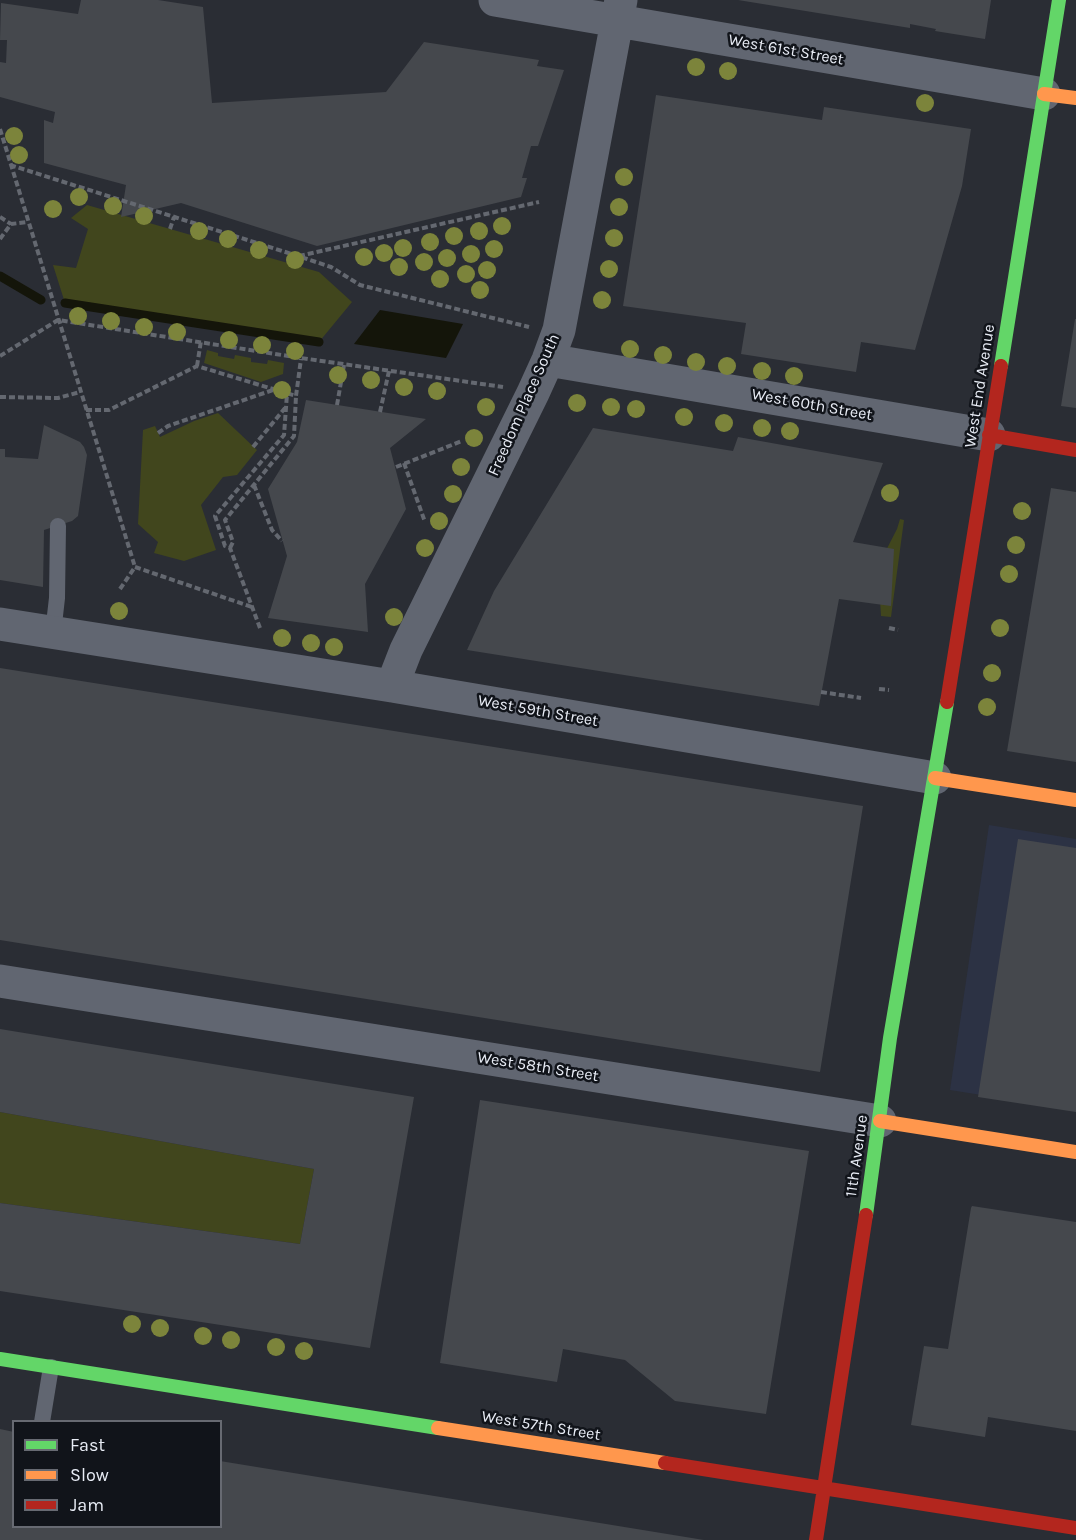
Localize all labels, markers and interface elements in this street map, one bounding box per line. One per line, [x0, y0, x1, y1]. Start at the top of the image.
street label: West 61st Street [727, 30, 845, 70]
street label: West End Avenue [961, 323, 999, 449]
street label: Freedom Place South [484, 331, 564, 479]
street label: West 60th Street [750, 385, 874, 425]
street label: West 59th Street [476, 691, 600, 731]
street label: West 58th Street [476, 1048, 600, 1086]
street label: 11th Avenue [842, 1114, 872, 1198]
street label: West 57th Street [480, 1407, 602, 1445]
legend [12, 1420, 222, 1528]
text: Fast [70, 1434, 105, 1456]
text: Slow [70, 1464, 109, 1486]
text: Jam [70, 1494, 104, 1516]

